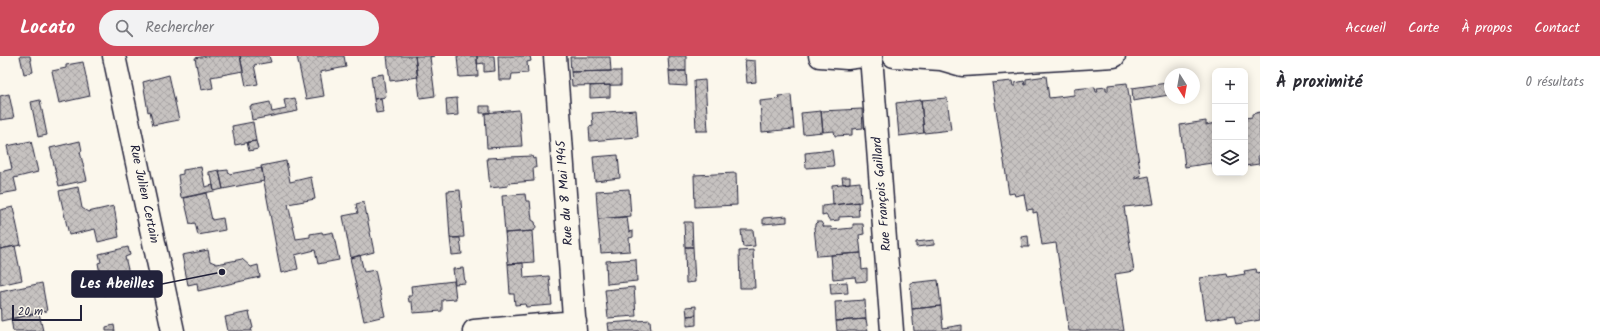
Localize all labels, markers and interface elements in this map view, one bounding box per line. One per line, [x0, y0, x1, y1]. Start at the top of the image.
search box [99, 10, 379, 46]
text: Locato [20, 13, 75, 43]
text: Rechercher [145, 16, 214, 40]
icon: search [113, 17, 135, 39]
text: Accueil [1345, 17, 1386, 39]
text: Carte [1408, 17, 1439, 39]
text: À propos [1461, 17, 1512, 39]
text: Contact [1534, 17, 1580, 39]
north arrow [1164, 68, 1200, 104]
map controls [1212, 68, 1248, 176]
button: + [1212, 68, 1248, 104]
text: À proximité [1276, 69, 1363, 96]
text: 0 résultats [1526, 72, 1584, 93]
button: − [1212, 104, 1248, 140]
street label: Rue François Gaillard [866, 135, 897, 252]
street label: Rue du 8 Mai 1945 [551, 139, 579, 246]
button: layers [1212, 140, 1248, 176]
street label: Rue Julien Certain [123, 143, 165, 245]
callout: Les Abeilles [72, 271, 162, 297]
text: Les Abeilles [80, 273, 155, 295]
scale bar [12, 303, 82, 322]
text: 20 m [18, 303, 43, 321]

